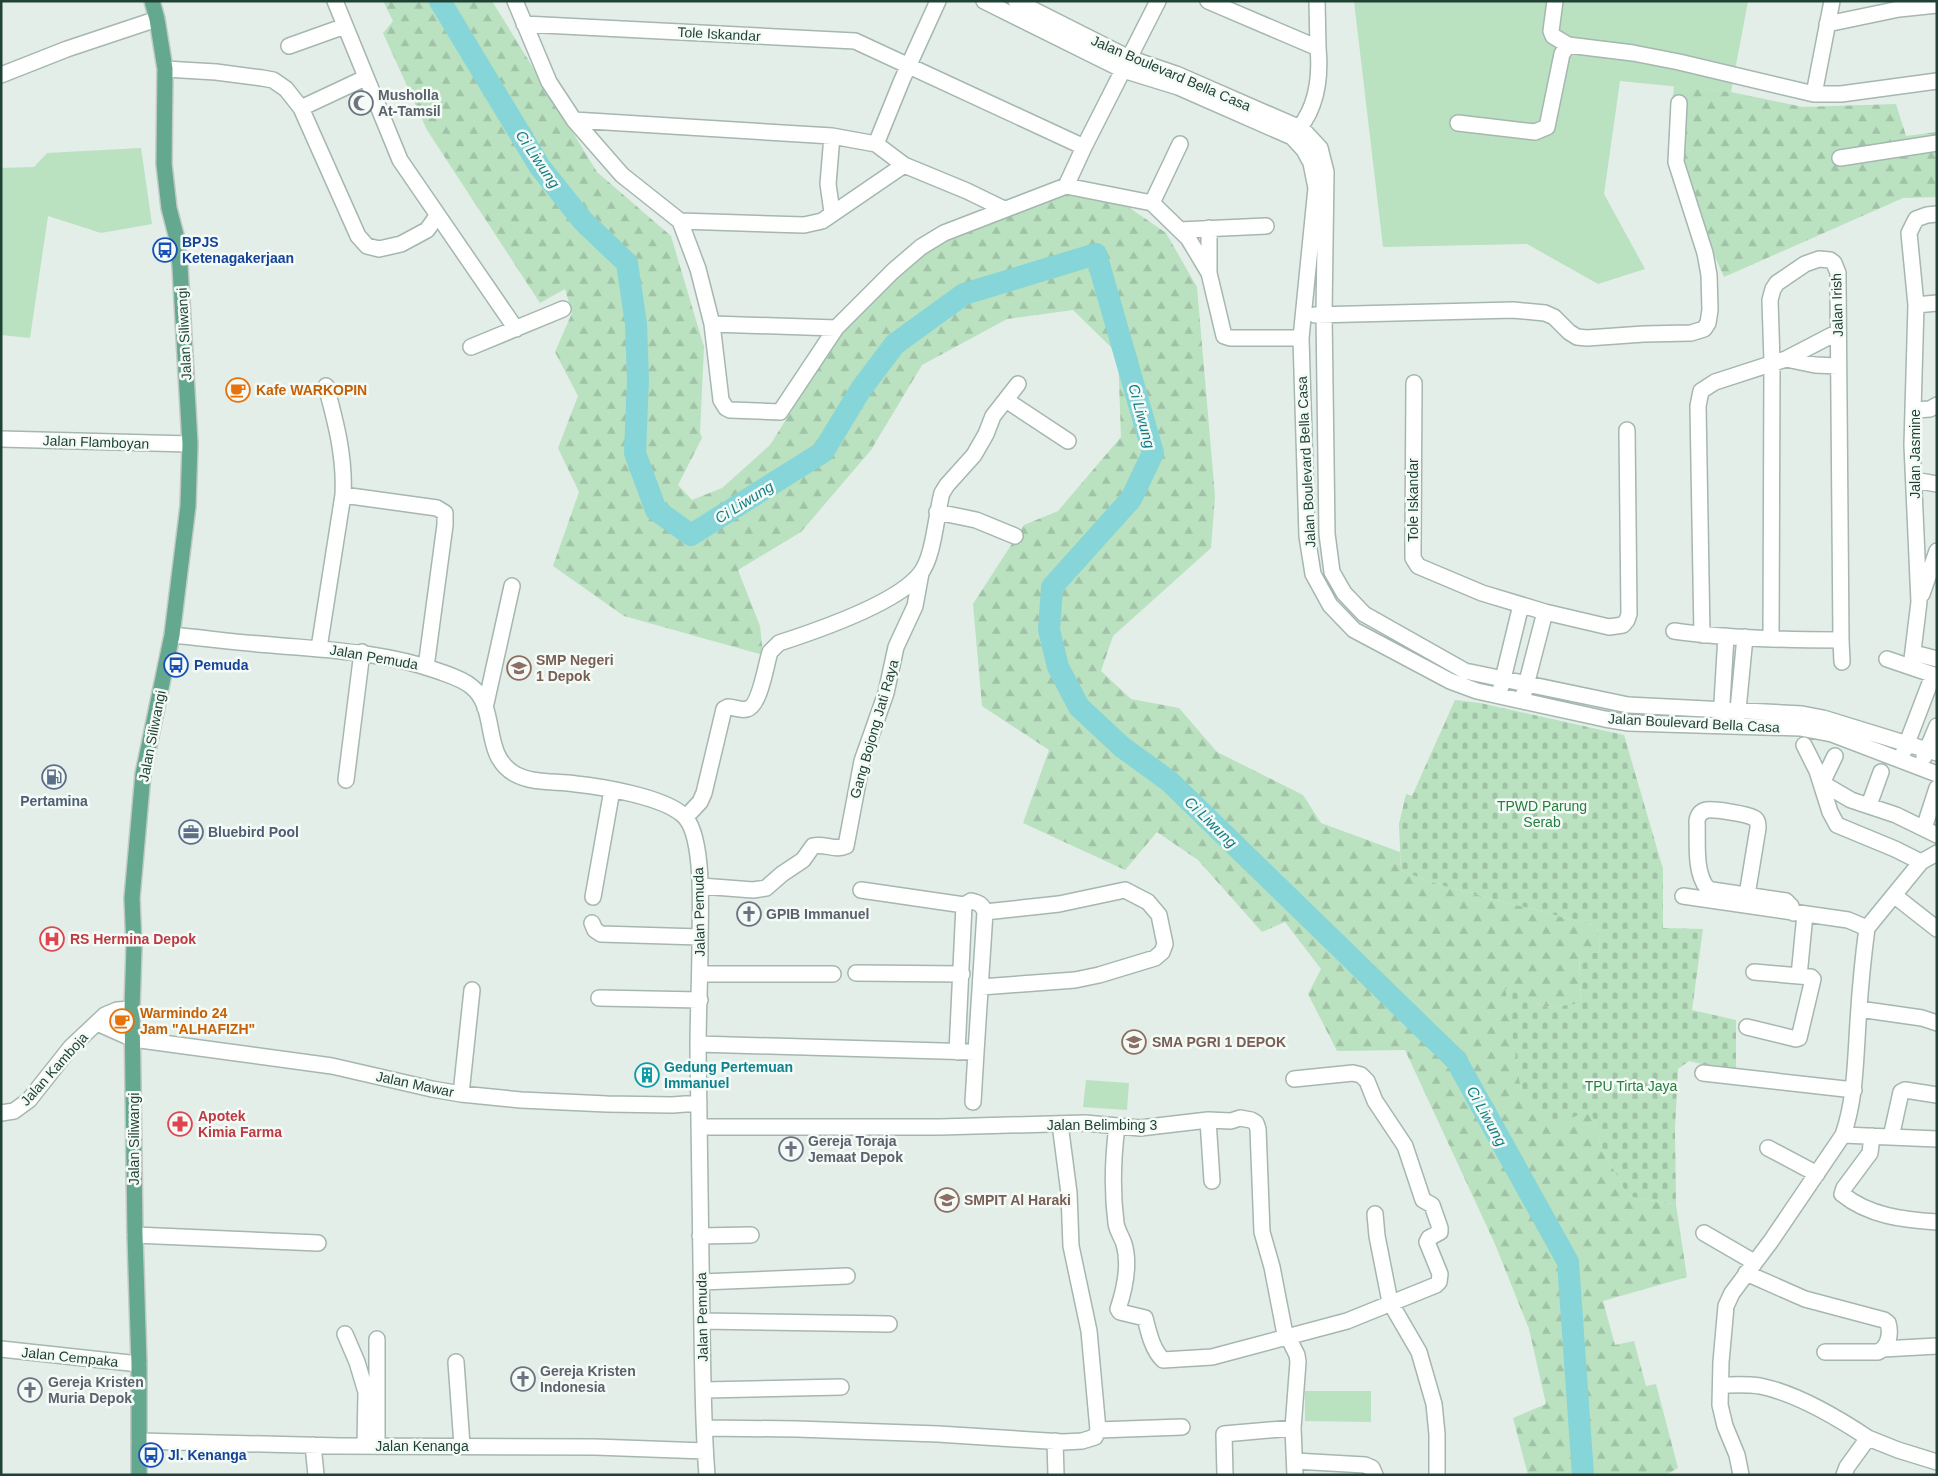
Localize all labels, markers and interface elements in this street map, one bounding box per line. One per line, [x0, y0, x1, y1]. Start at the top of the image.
street label: Tole Iskandar [677, 24, 761, 44]
street label: Jalan Boulevard Bella Casa [1089, 32, 1253, 114]
place label: Musholla At-Tamsil [378, 87, 441, 119]
mosque icon: Musholla At-Tamsil [348, 90, 374, 116]
water label: Ci Liwung [513, 127, 564, 192]
place label: BPJS Ketenagakerjaan [182, 234, 294, 266]
bus stop icon: BPJS Ketenagakerjaan [152, 237, 178, 263]
street label: Jalan Irish [1828, 273, 1846, 337]
street label: Jalan Siliwangi [174, 287, 194, 381]
street label: Jalan Boulevard Bella Casa [1293, 375, 1318, 548]
cafe icon: Kafe WARKOPIN [225, 377, 251, 403]
place label: Kafe WARKOPIN [256, 382, 367, 398]
water label: Ci Liwung [1125, 382, 1159, 451]
street label: Jalan Jasmine [1907, 409, 1923, 499]
street label: Jalan Flamboyan [42, 432, 150, 452]
street label: Tole Iskandar [1405, 458, 1421, 542]
water label: Ci Liwung [712, 477, 777, 527]
street label: Jalan Pemuda [329, 641, 420, 673]
bus stop icon: Pemuda [163, 652, 189, 678]
place label: SMP Negeri 1 Depok [536, 652, 614, 684]
school or university icon: SMP Negeri 1 Depok [506, 655, 532, 681]
place label: Pemuda [194, 657, 249, 673]
street label: Gang Bojong Jati Raya [846, 657, 902, 800]
street label: Jalan Siliwangi [135, 689, 169, 783]
street label: Jalan Boulevard Bella Casa [1608, 711, 1781, 736]
fuel station icon: Pertamina [41, 764, 67, 790]
place label: Pertamina [20, 793, 88, 809]
water label: Ci Liwung [1181, 793, 1241, 851]
park label: TPWD Parung Serab [1497, 798, 1587, 830]
office icon: Bluebird Pool [178, 819, 204, 845]
place label: Bluebird Pool [208, 824, 299, 840]
street label: Jalan Pemuda [690, 867, 708, 957]
church icon: GPIB Immanuel [736, 901, 762, 927]
place label: GPIB Immanuel [766, 906, 869, 922]
hospital icon: RS Hermina Depok [39, 926, 65, 952]
place label: RS Hermina Depok [70, 931, 196, 947]
place label: Warmindo 24 Jam "ALHAFIZH" [140, 1005, 255, 1037]
cafe icon: Warmindo 24 Jam "ALHAFIZH" [109, 1008, 135, 1034]
street label: Jalan Kamboja [17, 1029, 91, 1109]
school or university icon: SMA PGRI 1 DEPOK [1121, 1029, 1147, 1055]
place label: SMA PGRI 1 DEPOK [1152, 1034, 1286, 1050]
place label: Gedung Pertemuan Immanuel [664, 1059, 793, 1091]
building icon: Gedung Pertemuan Immanuel [634, 1062, 660, 1088]
street label: Jalan Mawar [375, 1068, 456, 1100]
park label: TPU Tirta Jaya [1585, 1078, 1677, 1094]
water label: Ci Liwung [1464, 1083, 1511, 1149]
street label: Jalan Siliwangi [126, 1093, 142, 1185]
place label: Apotek Kimia Farma [198, 1108, 282, 1140]
pharmacy icon: Apotek Kimia Farma [167, 1111, 193, 1137]
street label: Jalan Belimbing 3 [1047, 1117, 1157, 1133]
place label: Gereja Toraja Jemaat Depok [808, 1133, 903, 1165]
church icon: Gereja Toraja Jemaat Depok [778, 1136, 804, 1162]
school or university icon: SMPIT Al Haraki [934, 1187, 960, 1213]
place label: SMPIT Al Haraki [964, 1192, 1071, 1208]
street label: Jalan Pemuda [693, 1272, 711, 1362]
street label: Jalan Cempaka [21, 1344, 119, 1370]
place label: Gereja Kristen Indonesia [540, 1363, 636, 1395]
church icon: Gereja Kristen Indonesia [510, 1366, 536, 1392]
place label: Gereja Kristen Muria Depok [48, 1374, 144, 1406]
church icon: Gereja Kristen Muria Depok [17, 1377, 43, 1403]
street label: Jalan Kenanga [375, 1438, 469, 1454]
bus stop icon: Jl. Kenanga [138, 1442, 164, 1468]
place label: Jl. Kenanga [168, 1447, 247, 1463]

